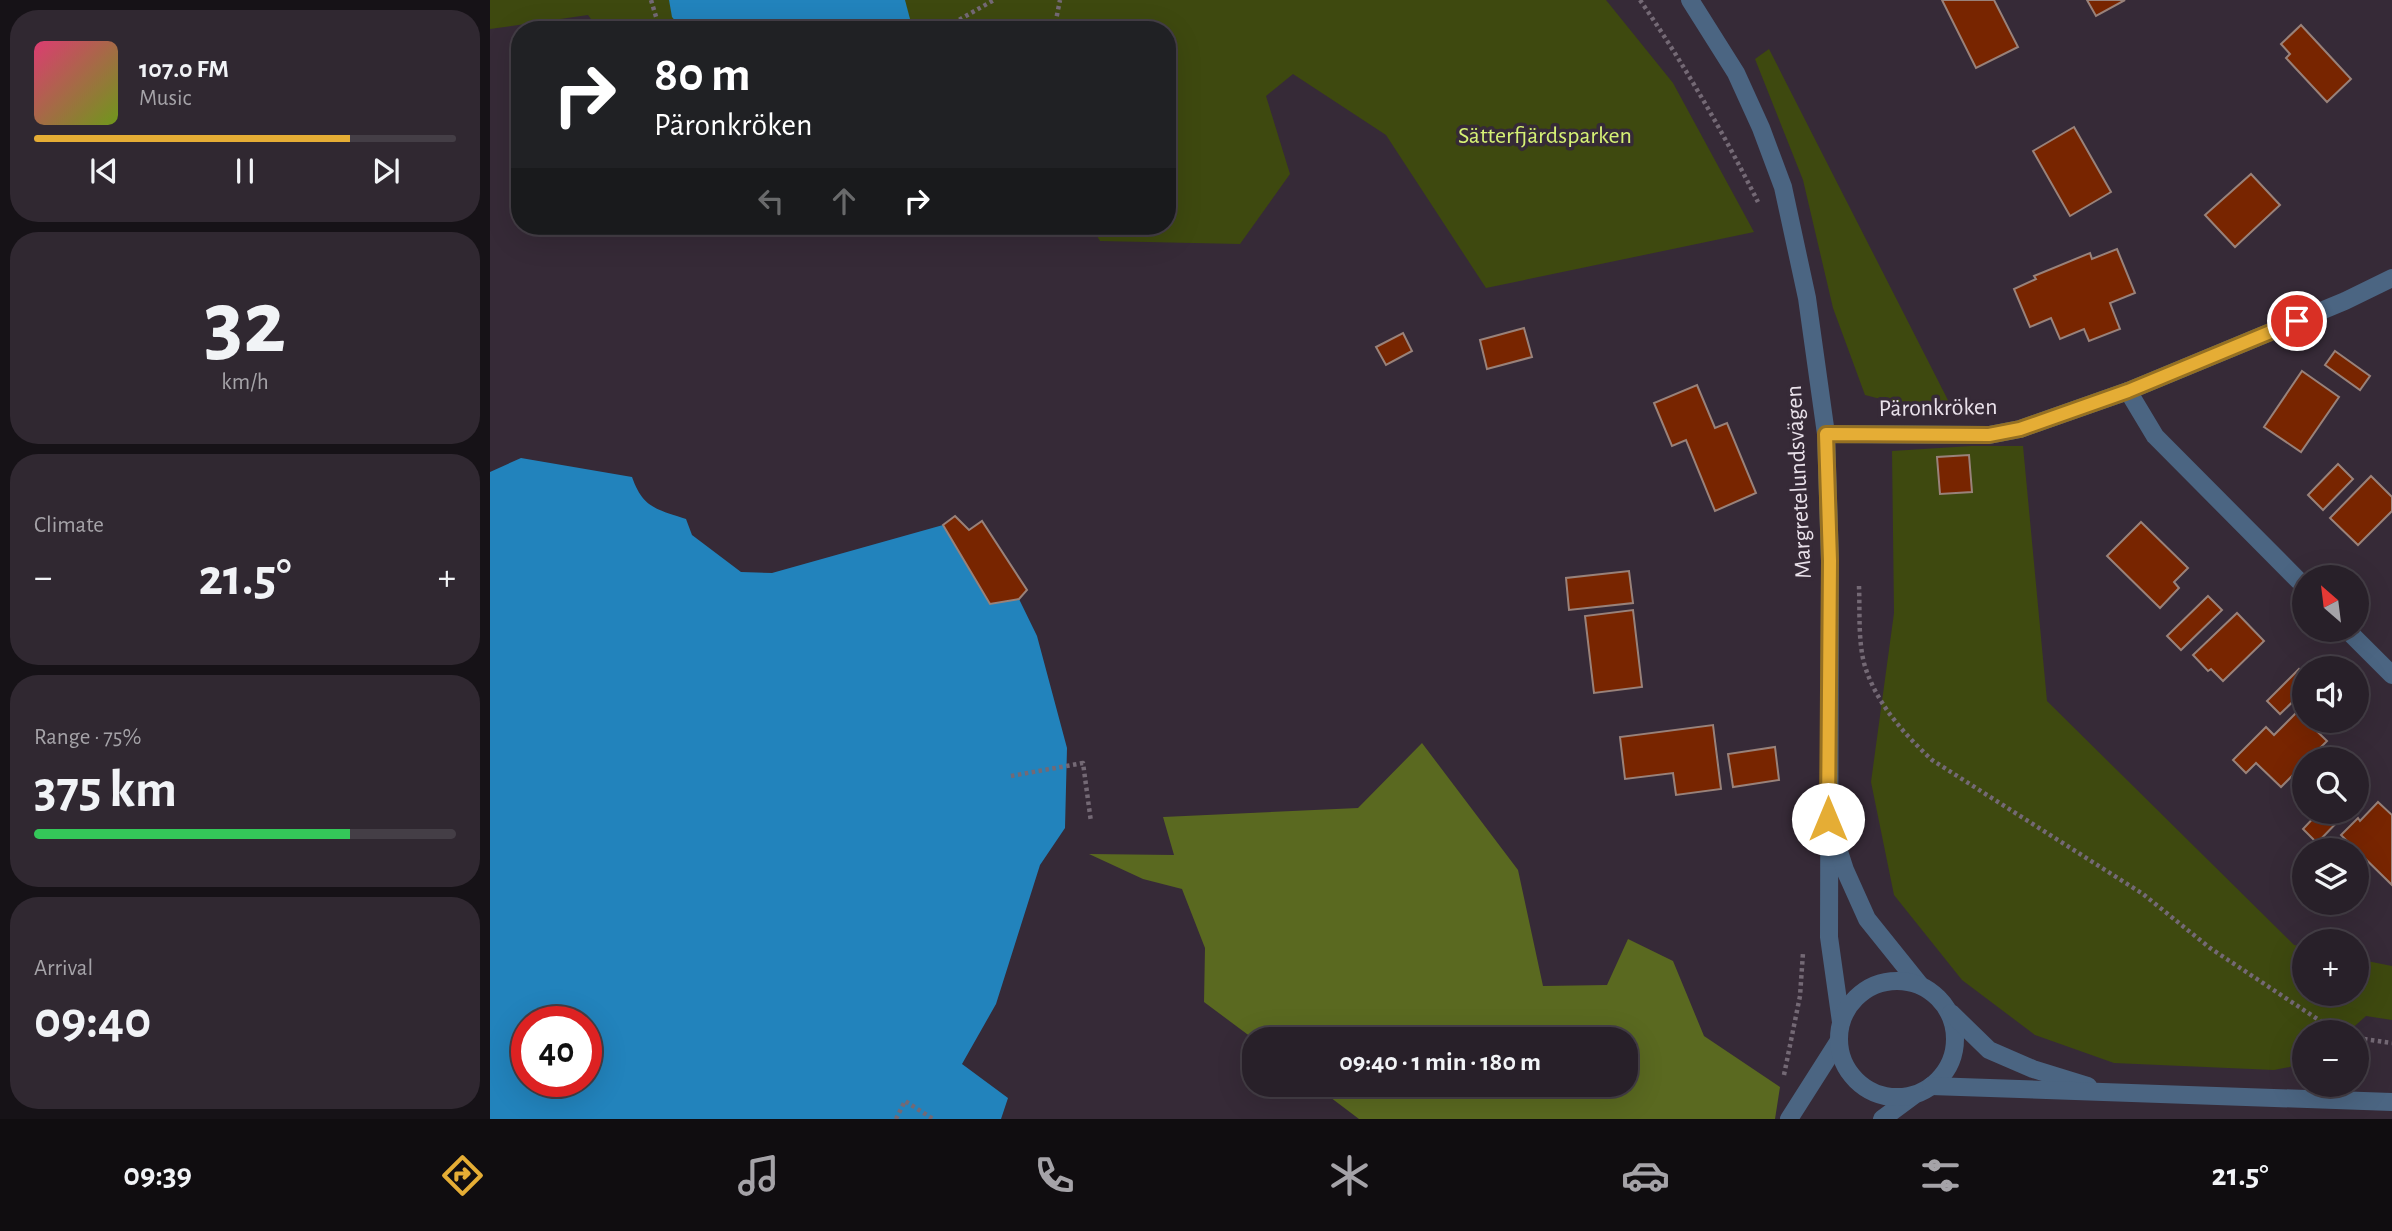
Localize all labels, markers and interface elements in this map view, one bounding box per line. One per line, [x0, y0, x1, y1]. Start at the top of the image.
icon: right [539, 49, 630, 140]
text: 80 m [654, 51, 751, 100]
text: 107.0 FM [139, 56, 229, 82]
text: Music [139, 87, 191, 110]
text: Päronkröken [654, 109, 812, 141]
park label: Sätterfjärdsparken [1458, 124, 1632, 148]
icon: previous [85, 152, 123, 190]
icon: pause [226, 152, 264, 190]
icon: next [367, 152, 405, 190]
icon: left [752, 182, 790, 220]
icon: ahead [825, 182, 863, 220]
icon: right [898, 182, 936, 220]
text: 32 [204, 278, 286, 369]
pin [2267, 291, 2327, 351]
icon: arrive [2278, 302, 2316, 340]
text: km/h [221, 371, 269, 394]
street label: Margretelundsvägen [1782, 385, 1816, 579]
street label: Päronkröken [1878, 395, 1998, 421]
text: Climate [34, 514, 104, 537]
text: 21.5° [199, 552, 291, 604]
text: − [34, 559, 52, 597]
text: + [438, 559, 456, 597]
north arrow [2292, 565, 2370, 642]
map controls [2292, 565, 2369, 1097]
button: sound [2292, 656, 2369, 733]
text: Range · 75% [34, 726, 141, 749]
button: search [2292, 747, 2369, 824]
text: 375 km [34, 764, 177, 816]
position arrow [1791, 782, 1865, 856]
button: layers [2292, 838, 2369, 915]
button: + [2292, 929, 2369, 1006]
text: Arrival [34, 957, 93, 980]
text: 09:40 [34, 995, 151, 1047]
speed limit sign: 40 [511, 1006, 602, 1097]
button: − [2292, 1020, 2369, 1097]
text: 09:40 · 1 min · 180 m [1339, 1049, 1541, 1075]
icon: directions [438, 1151, 487, 1200]
icon: music [734, 1151, 783, 1200]
icon: phone [1030, 1151, 1079, 1200]
icon: climate [1325, 1151, 1374, 1200]
icon: car [1621, 1151, 1670, 1200]
icon: filters [1916, 1151, 1965, 1200]
text: 09:39 [123, 1159, 192, 1191]
text: 21.5° [2212, 1159, 2269, 1191]

